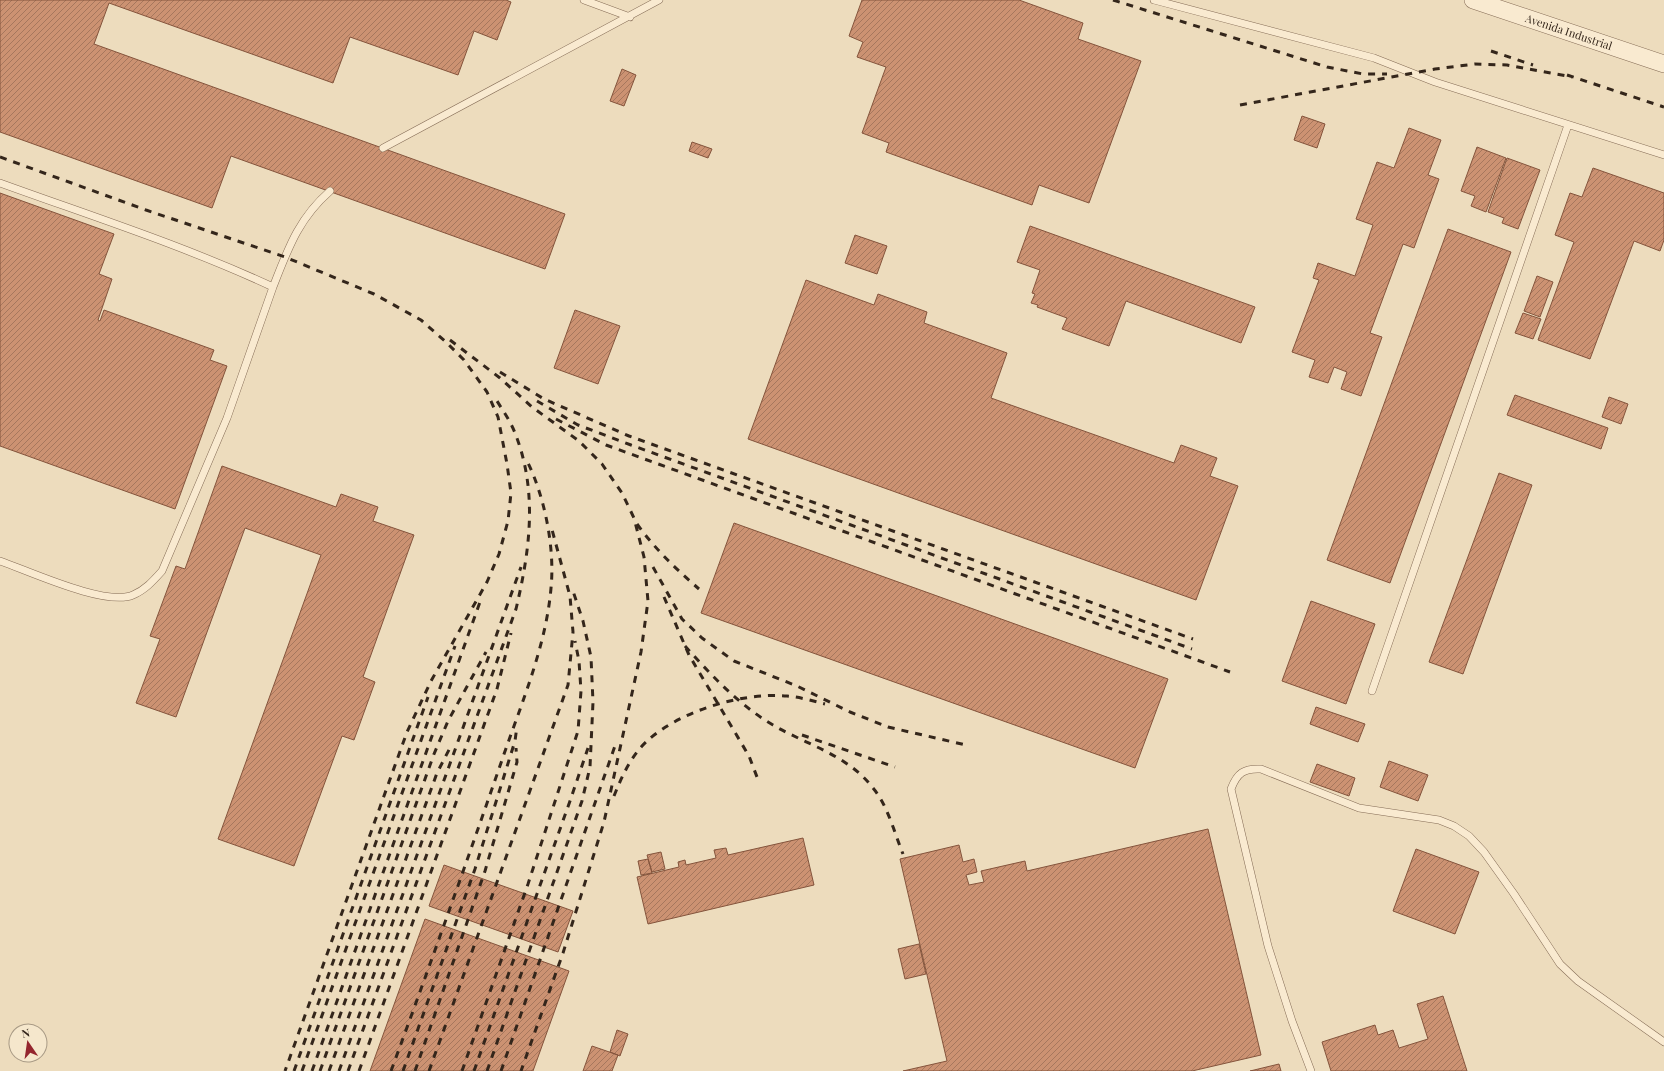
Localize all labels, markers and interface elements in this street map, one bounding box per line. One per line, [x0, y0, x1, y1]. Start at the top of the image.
street label: Avenida Industrial [1523, 10, 1614, 53]
north arrow [8, 1023, 48, 1063]
text: N [20, 1025, 31, 1041]

